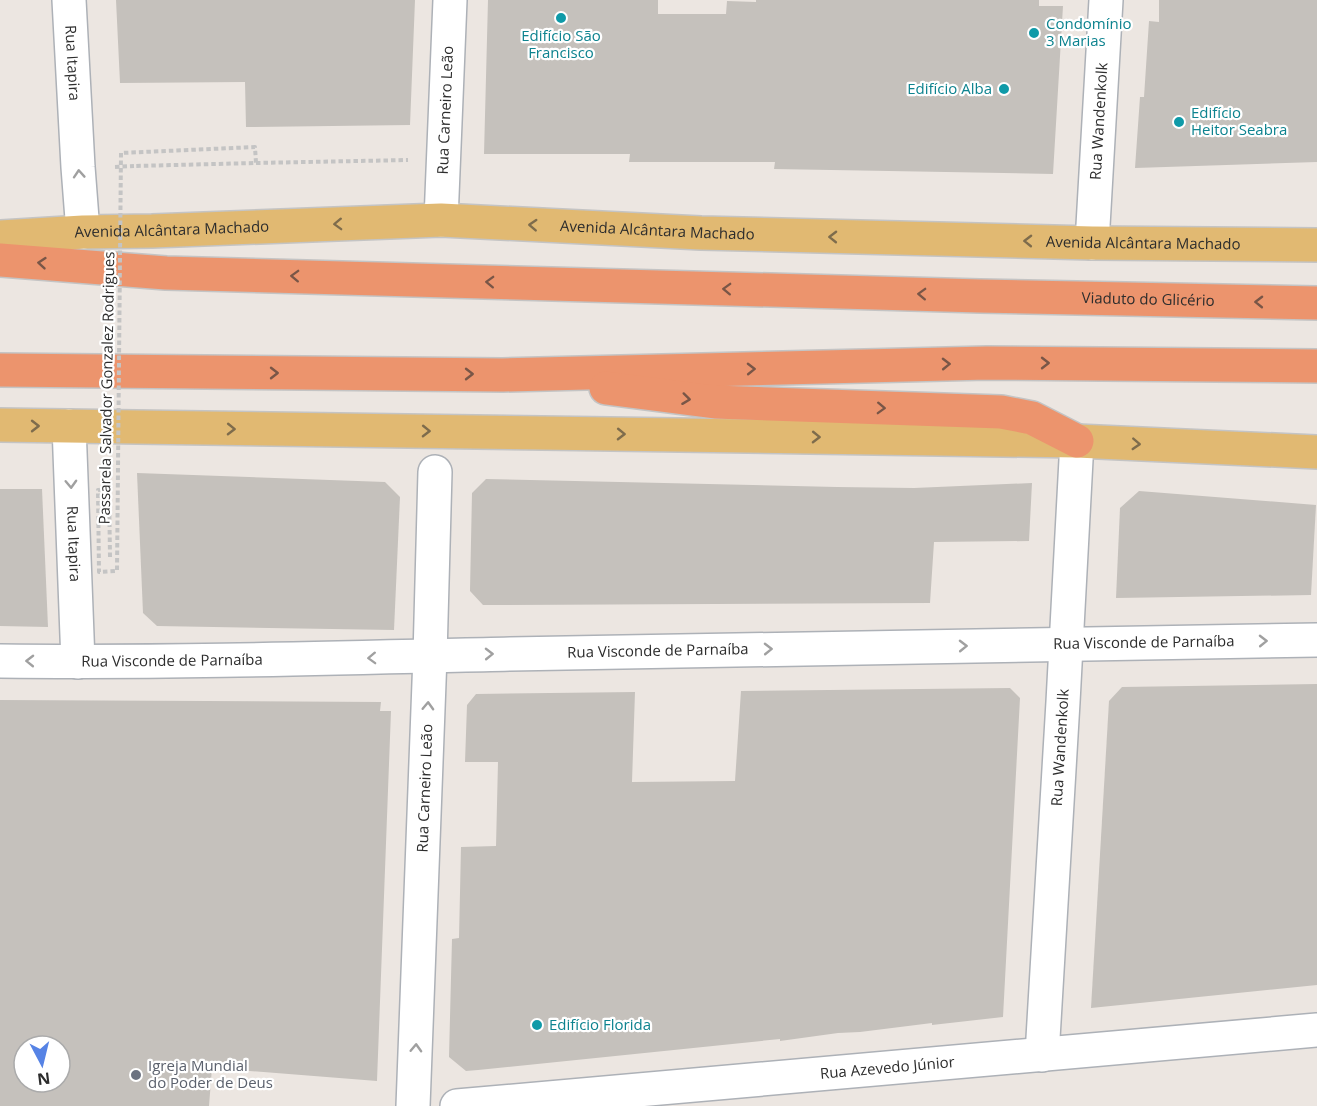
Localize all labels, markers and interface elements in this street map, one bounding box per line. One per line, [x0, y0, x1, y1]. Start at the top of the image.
marker: Edifício São Francisco [554, 11, 568, 25]
place label: Condomínio 3 Marias [1046, 13, 1132, 50]
street label: Rua Itapira [61, 24, 85, 101]
place label: Edifício São Francisco [521, 25, 601, 62]
marker: Condomínio 3 Marias [1027, 26, 1041, 40]
street label: Rua Carneiro Leão [432, 45, 457, 175]
street label: Rua Wandenkolk [1085, 62, 1111, 180]
place label: Edifício Alba [907, 78, 992, 98]
marker: Edifício Alba [997, 82, 1011, 96]
place label: Edifício Heitor Seabra [1191, 102, 1287, 139]
marker: Edifício Heitor Seabra [1172, 115, 1186, 129]
one-way arrow [72, 170, 85, 179]
street label: Avenida Alcântara Machado [560, 215, 755, 243]
street label: Avenida Alcântara Machado [74, 216, 269, 241]
one-way arrow [334, 217, 343, 230]
one-way arrow [528, 218, 537, 231]
one-way arrow [828, 230, 837, 243]
street label: Avenida Alcântara Machado [1046, 231, 1241, 253]
one-way arrow [1023, 235, 1032, 248]
street label: Passarela Salvador Gonzalez Rodrigues [94, 251, 118, 525]
one-way arrow [37, 257, 46, 270]
one-way arrow [290, 270, 299, 283]
one-way arrow [485, 276, 494, 288]
one-way arrow [722, 282, 731, 295]
street label: Viaduto do Glicério [1081, 287, 1215, 310]
one-way arrow [917, 288, 926, 301]
one-way arrow [1254, 296, 1263, 308]
one-way arrow [941, 357, 950, 370]
one-way arrow [1041, 357, 1050, 369]
one-way arrow [746, 362, 755, 375]
one-way arrow [270, 367, 279, 379]
one-way arrow [465, 368, 474, 380]
one-way arrow [682, 392, 691, 404]
one-way arrow [876, 402, 885, 414]
one-way arrow [30, 420, 39, 432]
one-way arrow [226, 422, 235, 435]
one-way arrow [421, 425, 430, 437]
one-way arrow [616, 428, 625, 441]
one-way arrow [811, 431, 820, 444]
one-way arrow [1131, 437, 1140, 450]
one-way arrow [65, 480, 78, 489]
street label: Rua Itapira [63, 505, 86, 582]
street label: Rua Visconde de Parnaíba [1053, 630, 1235, 653]
one-way arrow [1258, 635, 1267, 647]
street label: Rua Visconde de Parnaíba [567, 638, 749, 662]
one-way arrow [958, 639, 967, 652]
one-way arrow [763, 643, 772, 655]
one-way arrow [484, 648, 493, 661]
street label: Rua Visconde de Parnaíba [81, 649, 263, 670]
one-way arrow [367, 652, 376, 664]
one-way arrow [25, 655, 34, 667]
street label: Rua Wandenkolk [1046, 688, 1073, 807]
one-way arrow [422, 701, 435, 710]
street label: Rua Carneiro Leão [412, 723, 436, 853]
place label: Edifício Florida [549, 1014, 651, 1034]
marker: Edifício Florida [530, 1018, 544, 1032]
north arrow [12, 1034, 72, 1094]
one-way arrow [409, 1043, 422, 1052]
street label: Rua Azevedo Júnior [819, 1051, 955, 1083]
place label: Igreja Mundial do Poder de Deus [148, 1055, 273, 1092]
text: N [36, 1067, 52, 1091]
marker: Igreja Mundial do Poder de Deus [129, 1068, 143, 1082]

